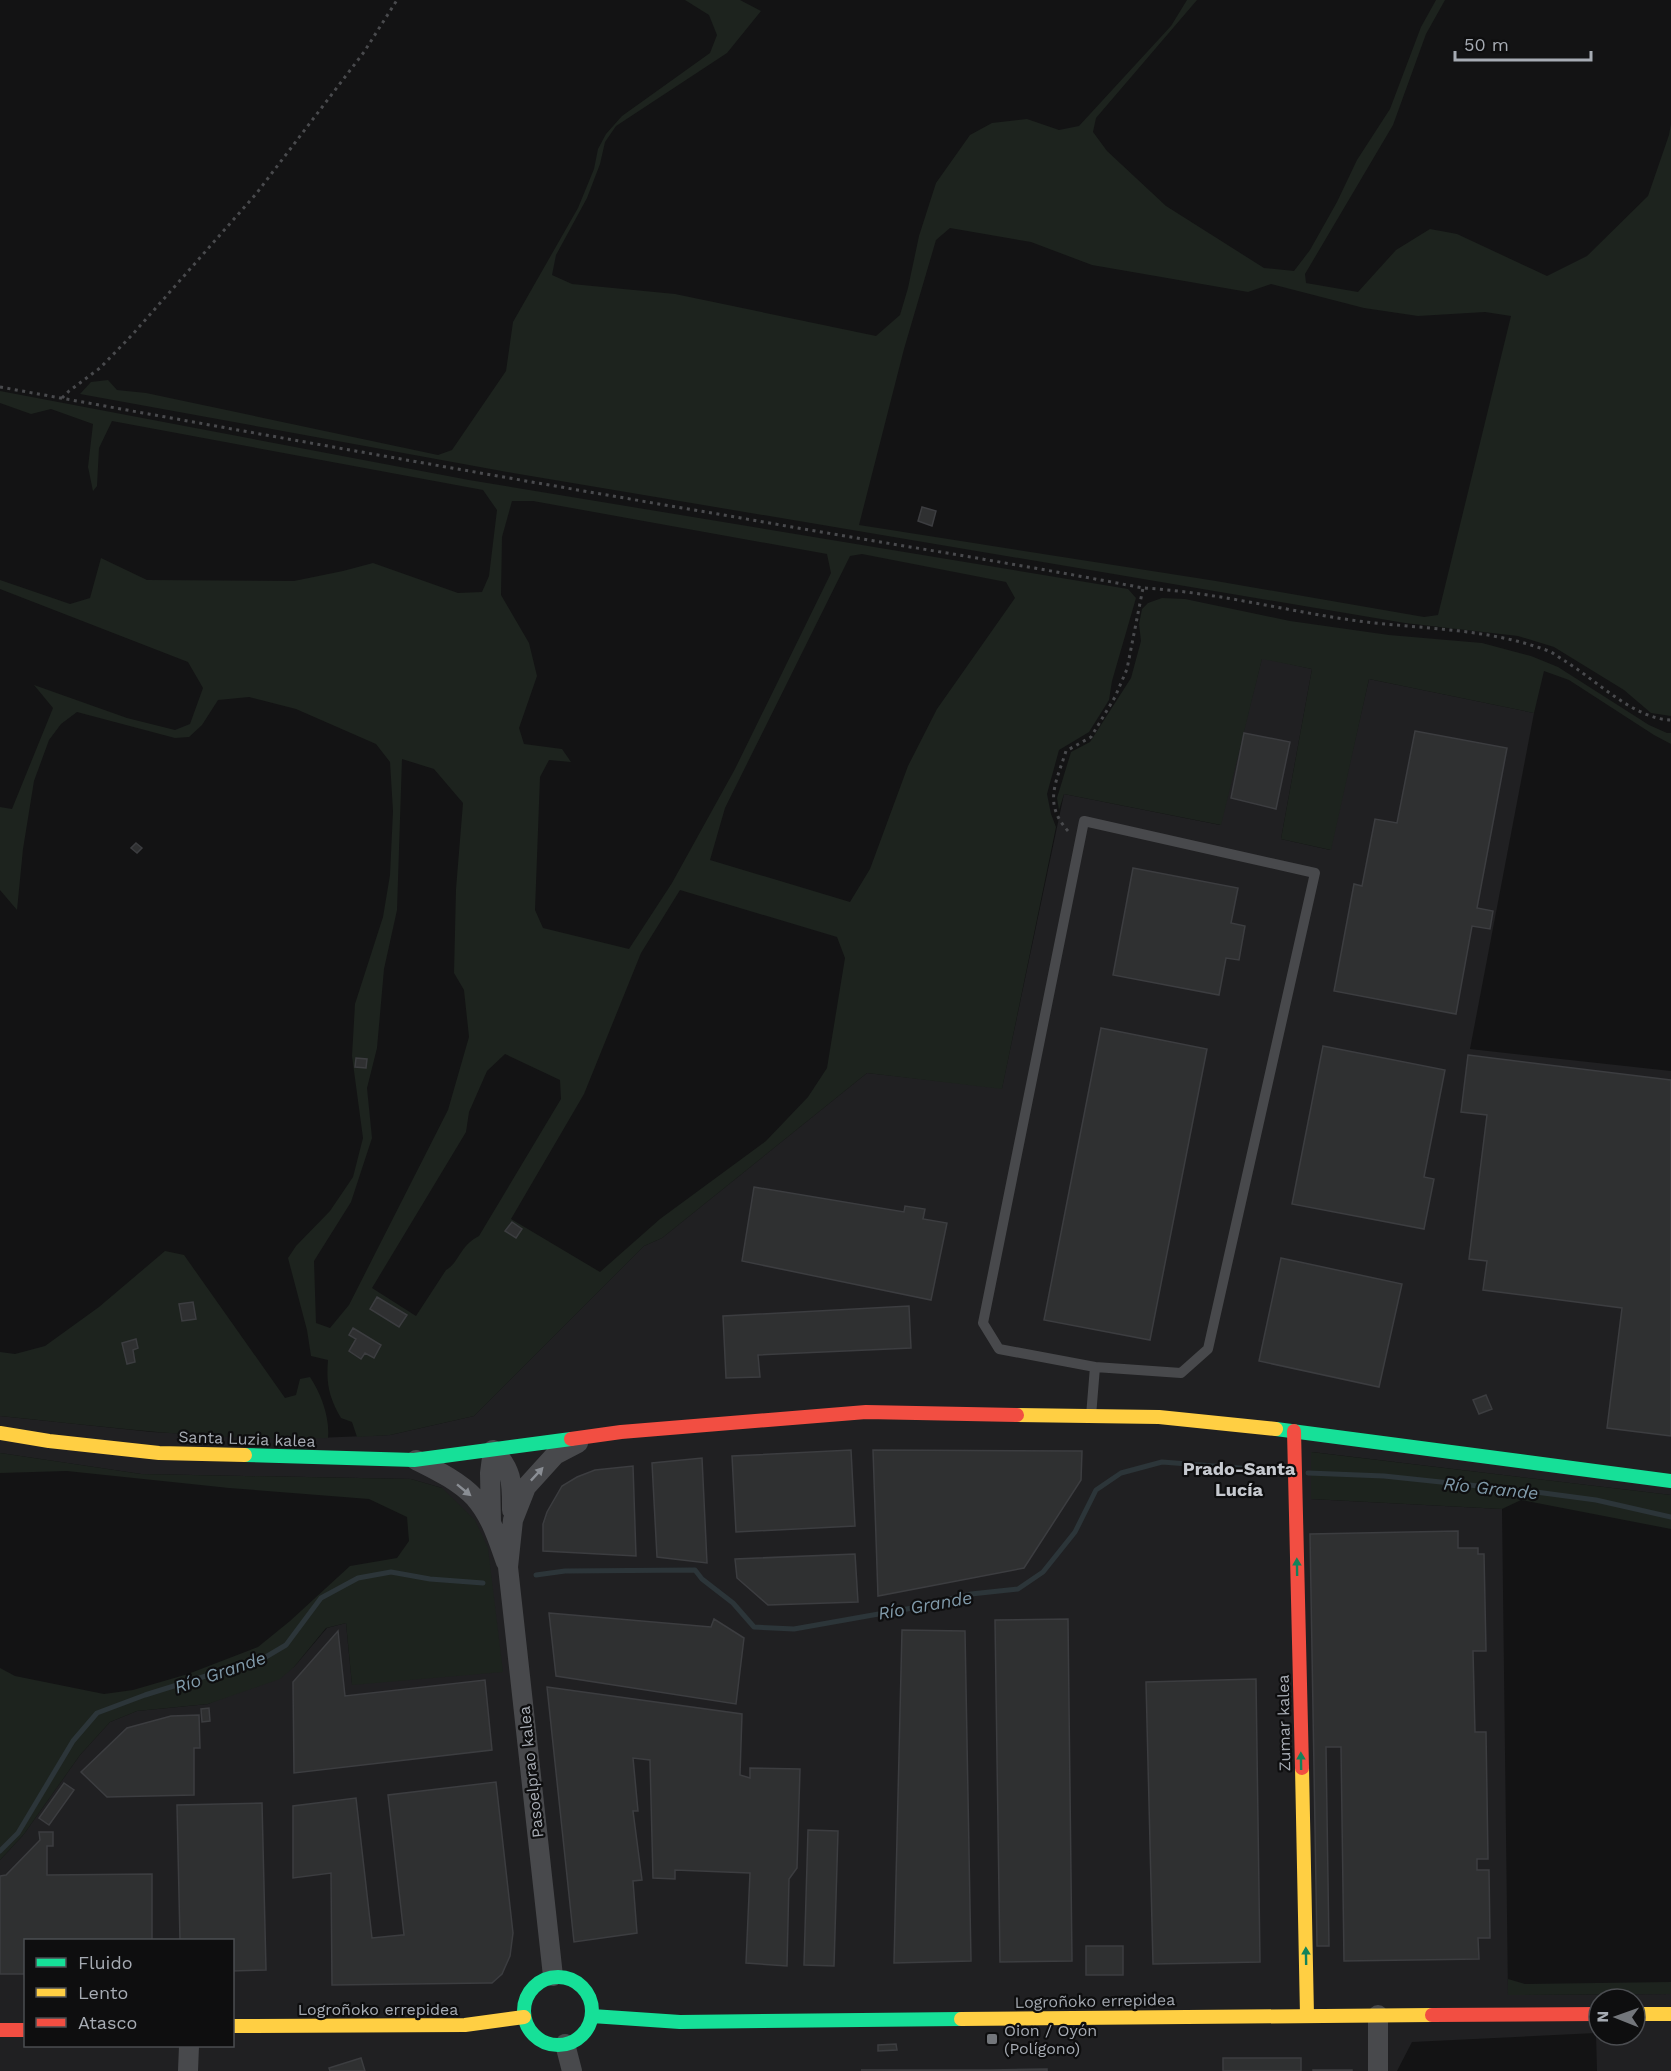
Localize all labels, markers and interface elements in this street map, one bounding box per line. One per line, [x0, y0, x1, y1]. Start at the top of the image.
scale bar [1455, 24, 1592, 62]
text: 50 m [1464, 34, 1509, 55]
street label: Santa Luzia kalea [178, 1427, 316, 1451]
district label: Prado-Santa Lucía [1183, 1458, 1296, 1500]
one-way arrow [530, 1467, 543, 1482]
water label: Río Grande [1442, 1473, 1540, 1503]
one-way arrow [456, 1483, 472, 1496]
one-way arrow [1292, 1557, 1301, 1576]
water label: Río Grande [876, 1586, 974, 1624]
water label: Río Grande [171, 1647, 269, 1697]
street label: Zumar kalea [1274, 1674, 1294, 1772]
street label: Pasoelprao kalea [515, 1705, 547, 1839]
one-way arrow [1297, 1752, 1306, 1771]
legend [24, 1939, 234, 2047]
one-way arrow [1301, 1947, 1311, 1966]
text: Fluido [78, 1952, 132, 1973]
text: Lento [78, 1982, 128, 2003]
north arrow [1587, 1987, 1647, 2047]
street label: Logroñoko errepidea [1015, 1990, 1175, 2012]
street label: Logroñoko errepidea [298, 2000, 458, 2019]
text: N [1593, 2011, 1612, 2023]
text: Atasco [78, 2012, 137, 2033]
place label: Oion / Oyón (Polígono) [1004, 2021, 1097, 2058]
marker: Oion / Oyón (Polígono) [985, 2032, 999, 2046]

